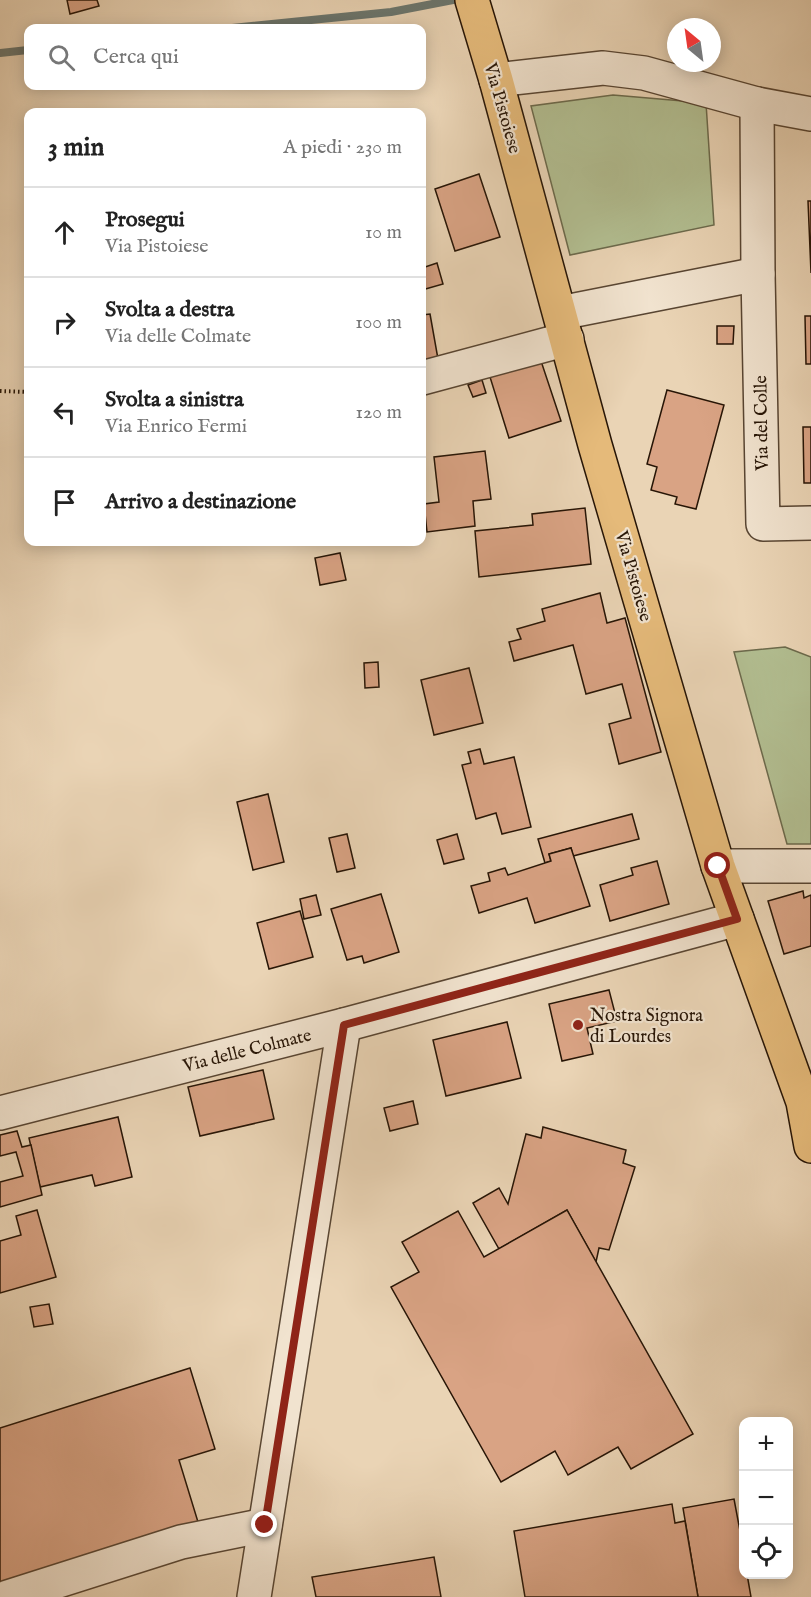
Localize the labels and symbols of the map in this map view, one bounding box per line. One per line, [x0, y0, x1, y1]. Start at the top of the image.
north arrow [667, 18, 721, 72]
street label: Via Pistoiese [477, 59, 525, 156]
street label: Via del Colle [750, 375, 775, 472]
street label: Via Pistoiese [608, 527, 656, 624]
route start [704, 852, 730, 878]
place label: Nostra Signora di Lourdes [590, 1005, 703, 1049]
marker: Nostra Signora di Lourdes [571, 1018, 585, 1032]
street label: Via delle Colmate [180, 1024, 314, 1079]
route end [251, 1511, 277, 1537]

